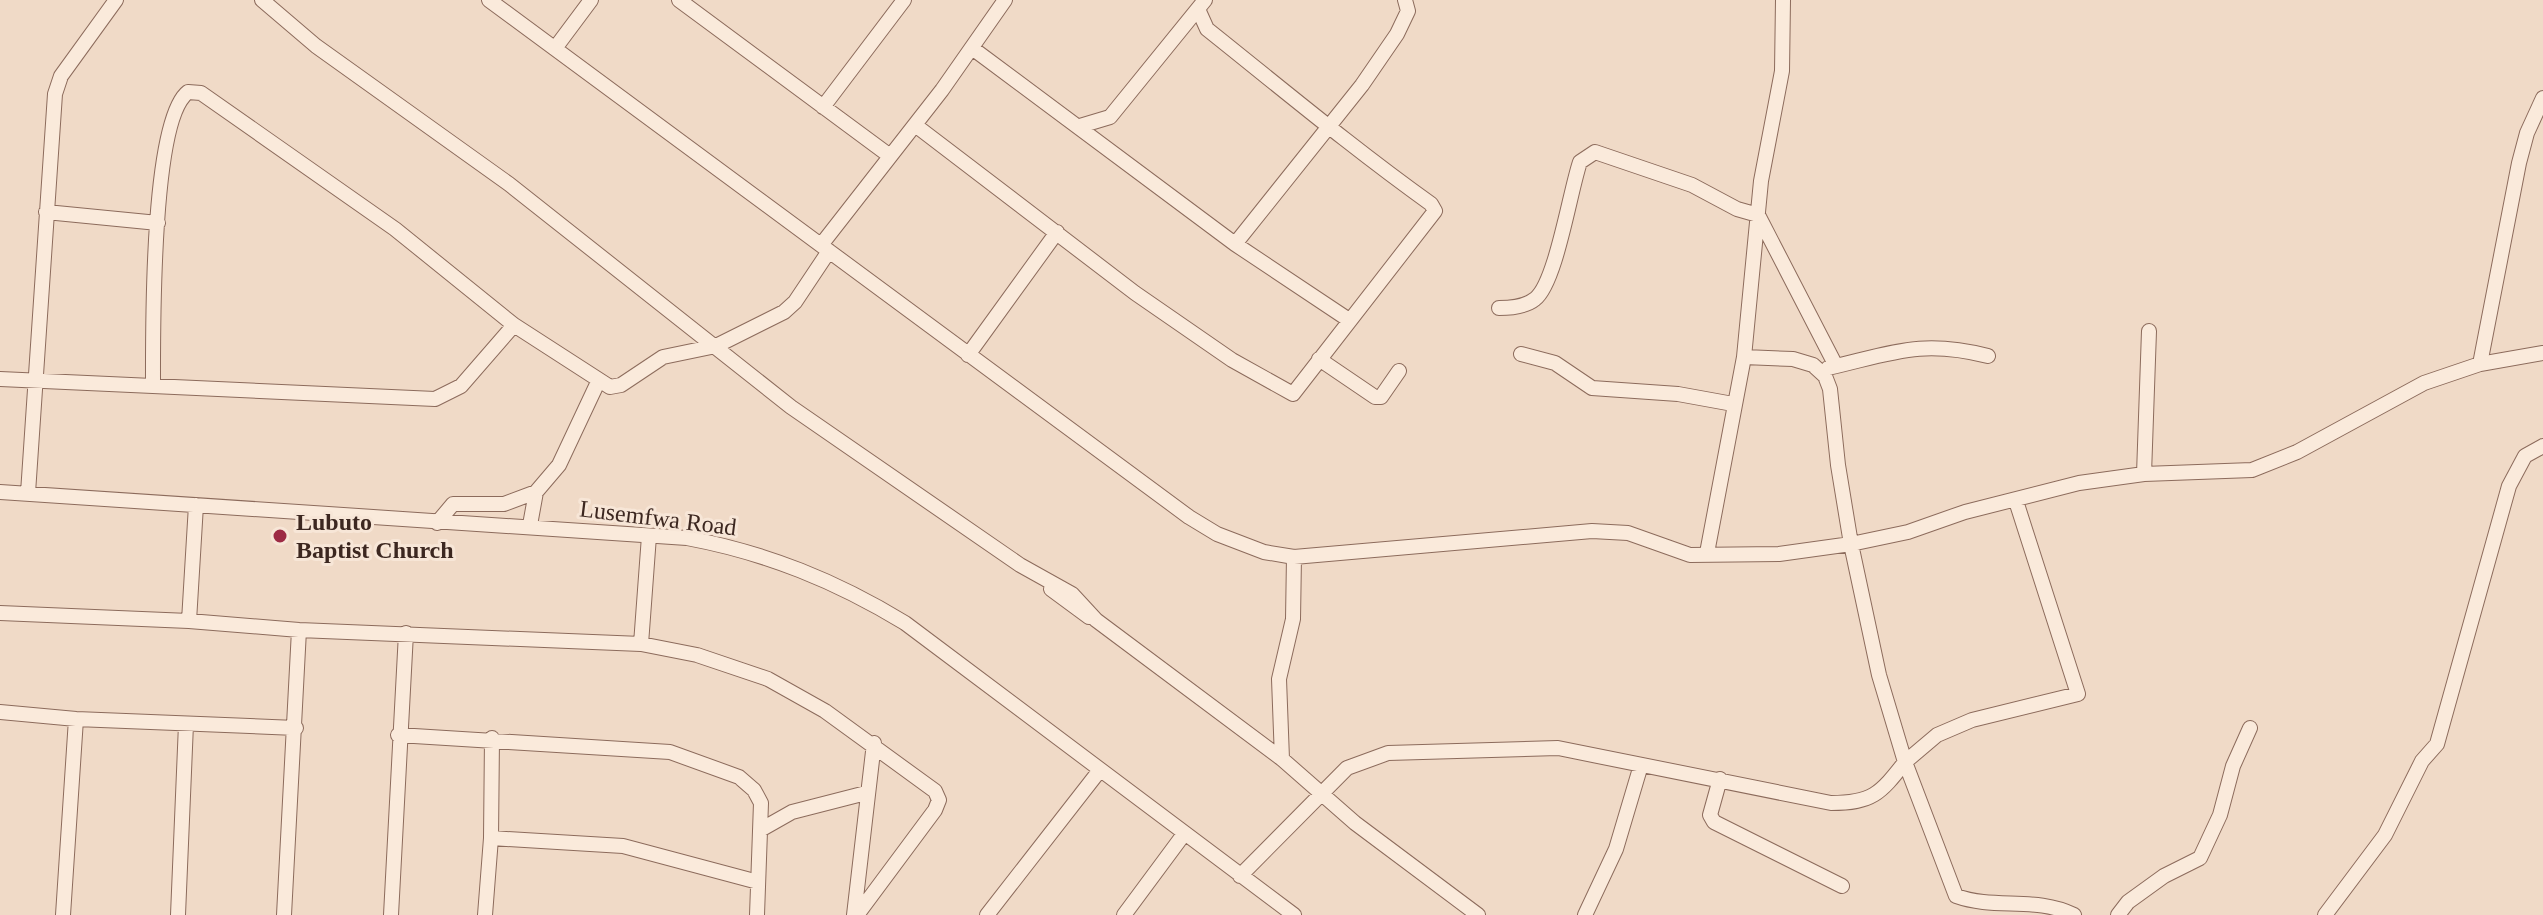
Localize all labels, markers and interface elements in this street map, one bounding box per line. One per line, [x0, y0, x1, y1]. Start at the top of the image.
street label: Lusemfwa Road [578, 495, 738, 541]
place label: Lubuto Baptist Church [296, 509, 454, 563]
marker: Lubuto Baptist Church [271, 527, 289, 545]

